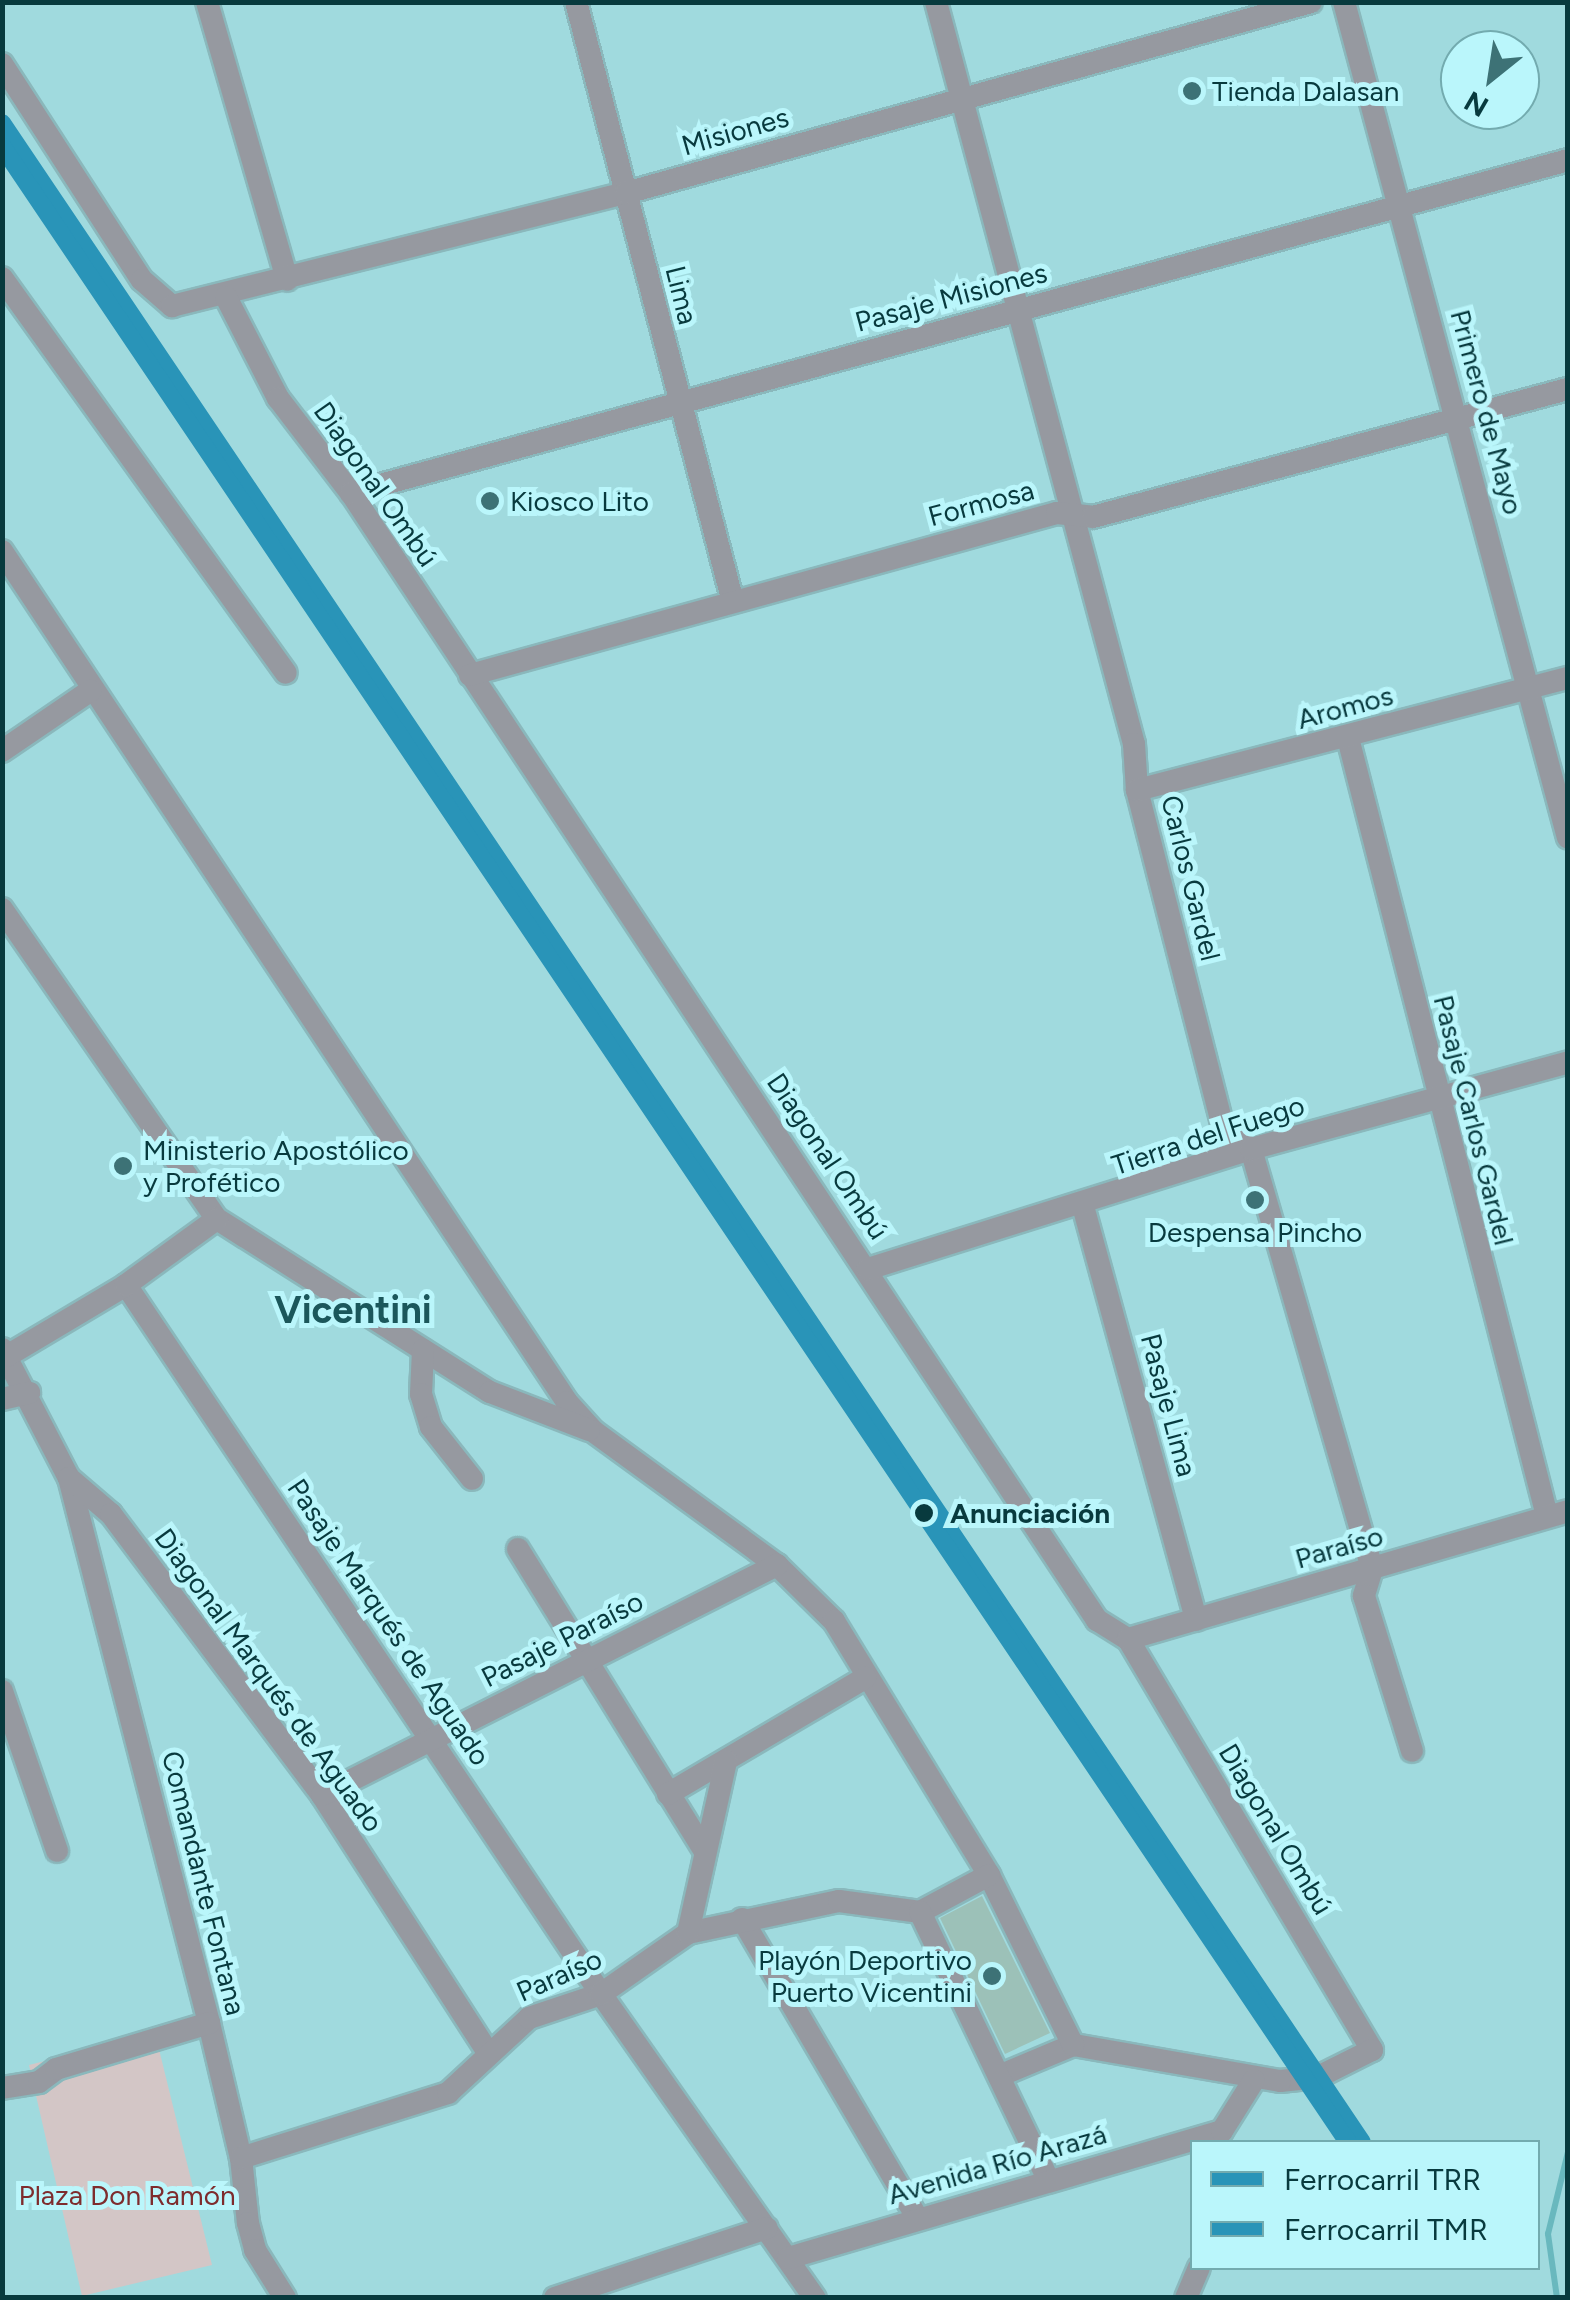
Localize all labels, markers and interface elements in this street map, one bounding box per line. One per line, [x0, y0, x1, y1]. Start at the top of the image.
north arrow [1440, 30, 1540, 130]
place label: Tienda Dalasan [1212, 74, 1399, 108]
marker: Tienda Dalasan [1181, 80, 1203, 102]
text: N [1458, 84, 1494, 124]
street label: Misiones [678, 100, 792, 162]
street label: Pasaje Misiones [851, 255, 1051, 339]
street label: Lima [659, 262, 705, 328]
street label: Primero de Mayo [1443, 306, 1531, 518]
street label: Diagonal Ombú [307, 395, 445, 573]
street label: Formosa [924, 473, 1038, 533]
place label: Kiosco Lito [510, 484, 649, 518]
marker: Kiosco Lito [479, 490, 501, 512]
street label: Aromos [1293, 678, 1397, 736]
street label: Carlos Gardel [1154, 792, 1228, 964]
street label: Pasaje Carlos Gardel [1427, 992, 1521, 1248]
street label: Diagonal Ombú [760, 1066, 896, 1246]
street label: Tierra del Fuego [1107, 1088, 1309, 1182]
place label: Ministerio Apostólico y Profético [143, 1133, 409, 1199]
marker: Ministerio Apostólico y Profético [112, 1155, 134, 1177]
marker: Despensa Pincho [1244, 1189, 1266, 1211]
place label: Despensa Pincho [1148, 1215, 1362, 1249]
district label: Vicentini [274, 1288, 432, 1334]
street label: Pasaje Lima [1134, 1330, 1204, 1480]
street label: Pasaje Marqués de Aguado [281, 1472, 497, 1772]
marker: Anunciación [907, 1496, 941, 1530]
place label: Anunciación [950, 1496, 1110, 1530]
street label: Paraíso [1291, 1518, 1387, 1576]
street label: Diagonal Marqués de Aguado [148, 1522, 390, 1838]
street label: Pasaje Paraíso [476, 1584, 648, 1694]
street label: Diagonal Ombú [1212, 1738, 1340, 1920]
street label: Comandante Fontana [155, 1748, 253, 2018]
street label: Paraíso [511, 1941, 607, 2009]
place label: Playón Deportivo Puerto Vicentini [758, 1943, 972, 2009]
marker: Playón Deportivo Puerto Vicentini [981, 1965, 1003, 1987]
street label: Avenida Río Arazá [884, 2117, 1110, 2211]
legend [1190, 2140, 1540, 2270]
text: Ferrocarril TRR [1284, 2161, 1481, 2198]
park label: Plaza Don Ramón [18, 2178, 236, 2212]
text: Ferrocarril TMR [1284, 2211, 1488, 2248]

